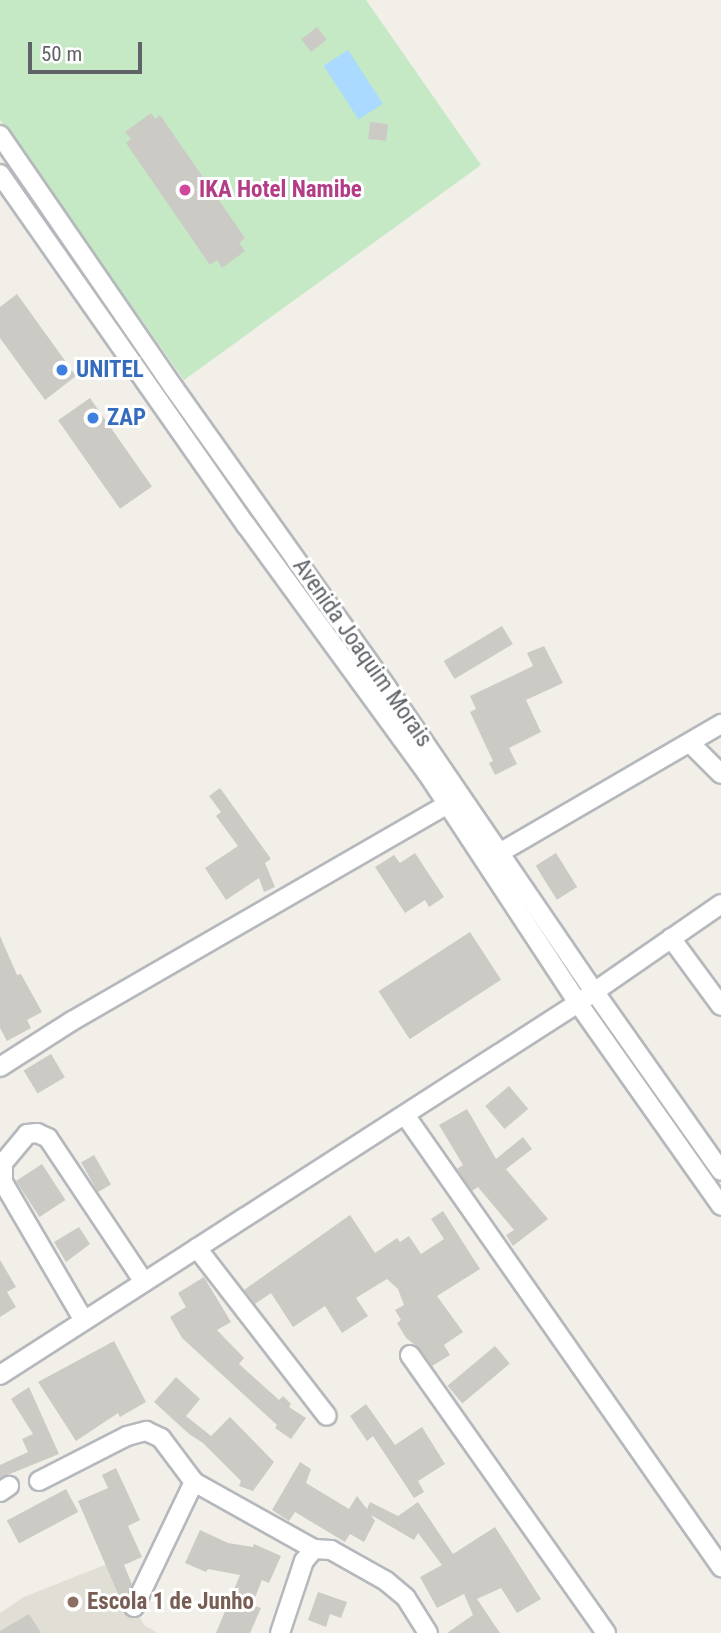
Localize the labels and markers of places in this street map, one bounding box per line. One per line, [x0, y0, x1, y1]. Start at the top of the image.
place label: IKA Hotel Namibe [199, 176, 362, 204]
marker: IKA Hotel Namibe [177, 182, 193, 198]
place label: UNITEL [76, 356, 144, 384]
marker: UNITEL [54, 362, 70, 378]
place label: ZAP [107, 404, 146, 432]
marker: ZAP [85, 410, 101, 426]
place label: Escola 1 de Junho [87, 1588, 254, 1616]
marker: Escola 1 de Junho [65, 1594, 81, 1610]

